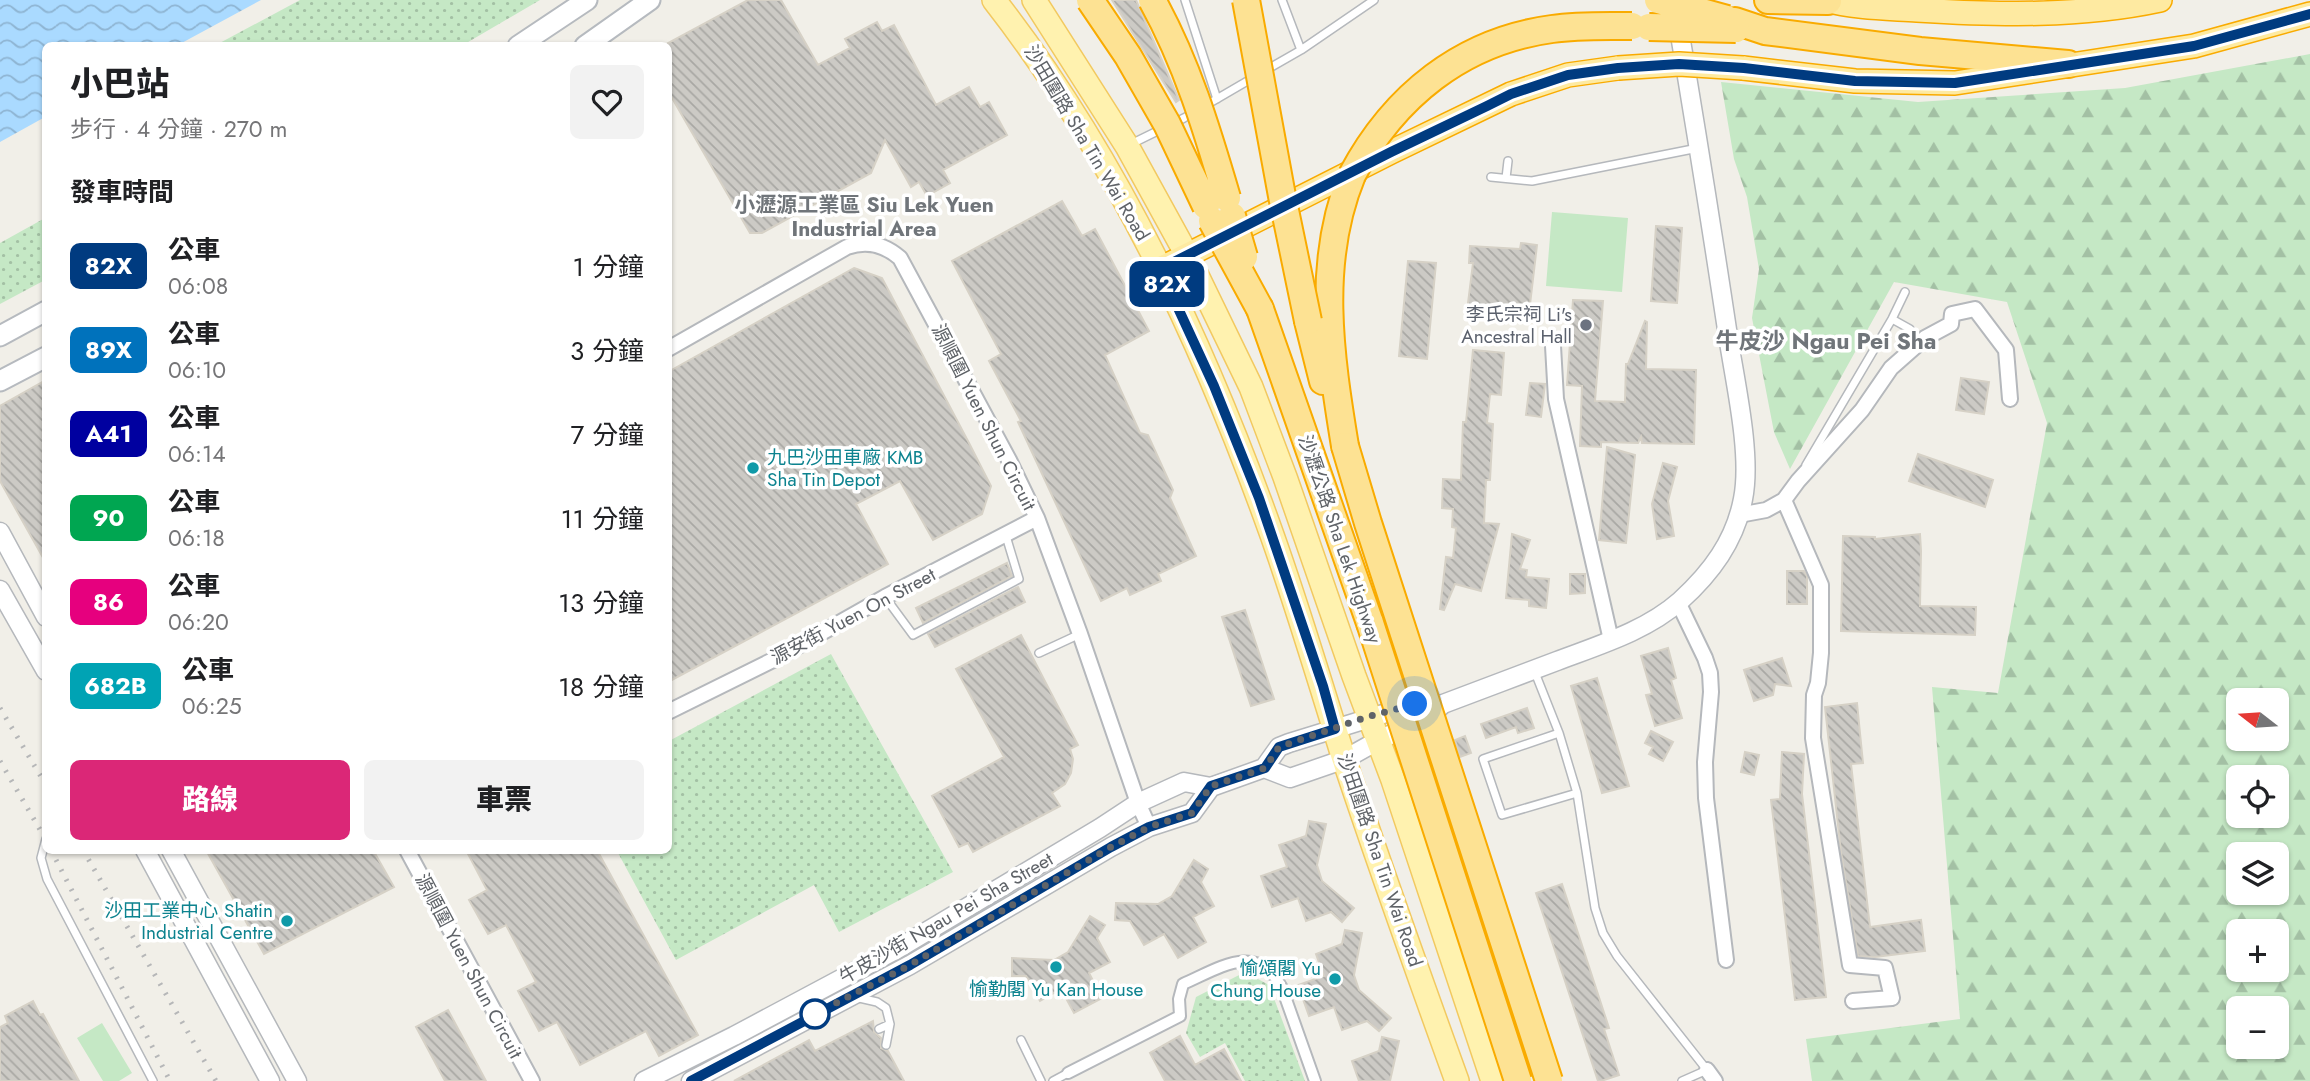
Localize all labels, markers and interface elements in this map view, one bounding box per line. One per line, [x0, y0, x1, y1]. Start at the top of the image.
street label: 沙田圍路 Sha Tin Wai Road [1018, 40, 1156, 246]
text: 小巴站 [70, 60, 169, 107]
button: heart [570, 65, 644, 139]
text: 步行 · 4 分鐘 · 270 m [70, 112, 288, 146]
text: 發車時間 [70, 173, 174, 211]
district label: 小瀝源工業區 Siu Lek Yuen Industrial Area [734, 190, 994, 244]
text: 公車 [168, 231, 220, 269]
text: 82X [85, 248, 132, 283]
text: 1 分鐘 [572, 248, 644, 286]
line badge: 82X [1127, 261, 1207, 307]
text: 82X [1143, 266, 1191, 301]
text: 06:08 [168, 269, 228, 303]
place label: 李氏宗祠 Li's Ancestral Hall [1461, 301, 1572, 350]
text: 公車 [168, 315, 220, 353]
marker: 李氏宗祠 Li's Ancestral Hall [1578, 317, 1594, 333]
street label: 源順圍 Yuen Shun Circuit [925, 319, 1043, 515]
district label: 牛皮沙 Ngau Pei Sha [1716, 324, 1936, 358]
text: 89X [85, 332, 132, 367]
text: 3 分鐘 [570, 332, 644, 370]
text: 06:10 [168, 353, 226, 387]
text: 公車 [168, 399, 220, 437]
text: A41 [85, 416, 132, 451]
text: 7 分鐘 [571, 416, 644, 454]
street label: 沙瀝公路 Sha Lek Highway [1292, 431, 1389, 647]
text: 06:14 [168, 437, 226, 471]
place label: 九巴沙田車廠 KMB Sha Tin Depot [767, 444, 923, 493]
marker: 九巴沙田車廠 KMB Sha Tin Depot [745, 460, 761, 476]
text: 公車 [168, 483, 220, 521]
text: 90 [93, 500, 124, 535]
text: 11 分鐘 [561, 500, 644, 538]
text: 06:18 [168, 521, 225, 555]
street label: 源安街 Yuen On Street [766, 561, 941, 671]
text: 公車 [168, 567, 220, 605]
text: 86 [93, 584, 124, 619]
text: 13 分鐘 [558, 584, 644, 622]
text: 06:20 [168, 605, 229, 639]
text: 公車 [182, 651, 234, 689]
text: 682B [84, 668, 147, 703]
text: 18 分鐘 [558, 668, 644, 706]
your location [1397, 686, 1432, 721]
north arrow [2226, 688, 2289, 751]
map controls [2226, 688, 2289, 1059]
text: 06:25 [182, 689, 242, 723]
street label: 沙田圍路 Sha Tin Wai Road [1331, 750, 1429, 970]
button: 路線 [70, 760, 350, 840]
button: 車票 [364, 760, 644, 840]
button: locate [2226, 765, 2289, 828]
button: layers [2226, 842, 2289, 905]
street label: 牛皮沙街 Ngau Pei Sha Street [834, 845, 1058, 990]
street label: 源順圍 Yuen Shun Circuit [409, 869, 529, 1064]
place label: 沙田工業中心 Shatin Industrial Centre [104, 897, 273, 946]
marker: 沙田工業中心 Shatin Industrial Centre [279, 913, 295, 929]
button: + [2226, 919, 2289, 982]
place label: 愉頌閣 Yu Chung House [1210, 955, 1321, 1004]
marker: 愉勤閣 Yu Kan House [1048, 959, 1064, 975]
marker: 愉頌閣 Yu Chung House [1327, 971, 1343, 987]
place label: 愉勤閣 Yu Kan House [969, 976, 1143, 1003]
button: − [2226, 996, 2289, 1059]
unlabelled marker [800, 999, 830, 1029]

